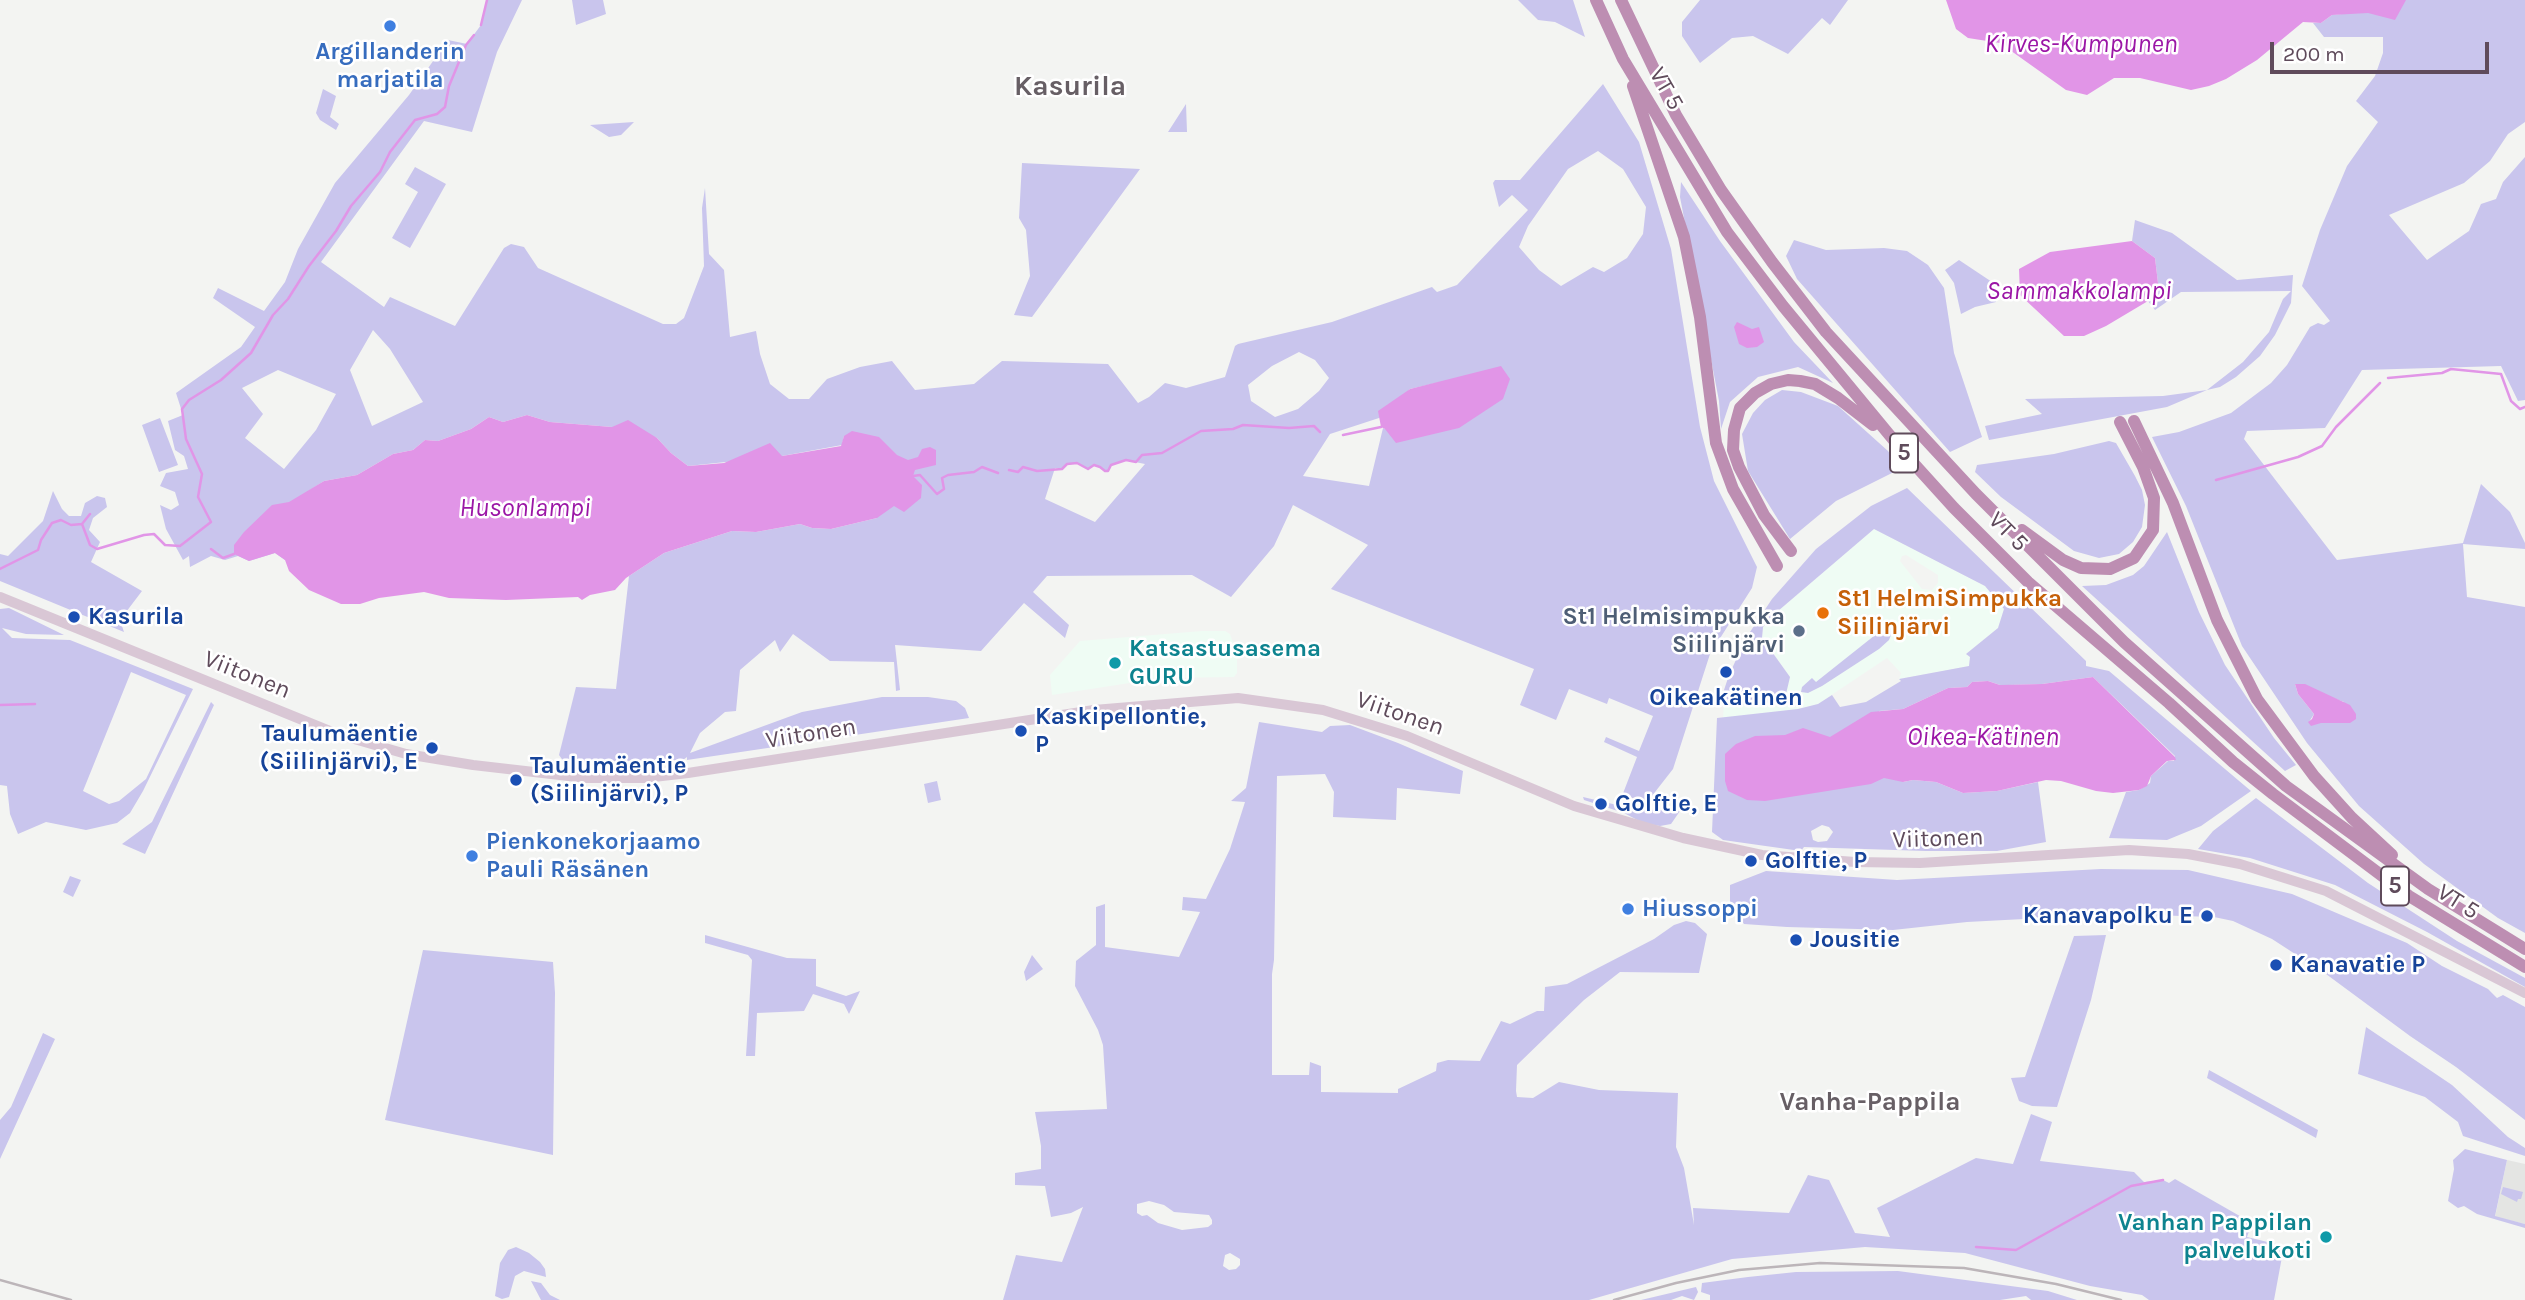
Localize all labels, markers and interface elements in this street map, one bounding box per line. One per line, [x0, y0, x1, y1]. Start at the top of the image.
marker: Argillanderin marjatila [382, 18, 398, 34]
scale bar [2273, 28, 2492, 72]
water label: Kirves-Kumpunen [1984, 29, 2178, 61]
place label: Argillanderin marjatila [315, 38, 465, 94]
text: 200 m [2283, 42, 2345, 66]
street label: VT 5 [1642, 62, 1690, 116]
district label: Kasurila [1014, 70, 1126, 104]
water label: Sammakkolampi [1986, 276, 2172, 308]
road number: 5 [1890, 433, 1918, 472]
water label: Husonlampi [459, 493, 591, 525]
street label: VT 5 [1982, 506, 2034, 558]
place label: St1 HelmiSimpukka Siilinjärvi [1837, 585, 2062, 641]
place label: Kasurila [88, 603, 184, 631]
place label: St1 Helmisimpukka Siilinjärvi [1563, 603, 1785, 659]
marker: St1 HelmiSimpukka Siilinjärvi [1815, 605, 1831, 621]
marker: Kasurila [66, 609, 82, 625]
marker: St1 Helmisimpukka Siilinjärvi [1791, 623, 1807, 639]
place label: Katsastusasema GURU [1129, 635, 1321, 691]
street label: Viitonen [199, 645, 295, 705]
marker: Katsastusasema GURU [1107, 655, 1123, 671]
marker: Oikeakätinen [1718, 664, 1734, 680]
place label: Oikeakätinen [1649, 684, 1803, 712]
street label: Viitonen [1352, 686, 1448, 742]
place label: Kaskipellontie, P [1035, 703, 1206, 759]
street label: Viitonen [764, 713, 858, 755]
place label: Taulumäentie (Siilinjärvi), E [260, 720, 418, 776]
water label: Oikea-Kätinen [1907, 722, 2059, 754]
marker: Kaskipellontie, P [1013, 723, 1029, 739]
marker: Taulumäentie (Siilinjärvi), E [424, 740, 440, 756]
place label: Taulumäentie (Siilinjärvi), P [530, 752, 688, 808]
marker: Taulumäentie (Siilinjärvi), P [508, 772, 524, 788]
place label: Golftie, E [1615, 790, 1717, 818]
marker: Golftie, E [1593, 796, 1609, 812]
street label: Viitonen [1892, 823, 1984, 855]
place label: Pienkonekorjaamo Pauli Räsänen [486, 828, 701, 884]
place label: Golftie, P [1765, 847, 1867, 875]
marker: Pienkonekorjaamo Pauli Räsänen [464, 848, 480, 864]
marker: Golftie, P [1743, 853, 1759, 869]
road number: 5 [2381, 866, 2409, 906]
street label: VT 5 [2431, 878, 2485, 926]
place label: Hiussoppi [1642, 895, 1758, 923]
marker: Hiussoppi [1620, 901, 1636, 917]
place label: Kanavapolku E [2023, 902, 2193, 930]
marker: Kanavapolku E [2199, 908, 2215, 924]
place label: Jousitie [1810, 926, 1900, 954]
marker: Jousitie [1788, 932, 1804, 948]
place label: Kanavatie P [2290, 951, 2425, 979]
marker: Kanavatie P [2268, 957, 2284, 973]
district label: Vanha-Pappila [1780, 1087, 1960, 1119]
place label: Vanhan Pappilan palvelukoti [2118, 1209, 2312, 1265]
marker: Vanhan Pappilan palvelukoti [2318, 1229, 2334, 1245]

